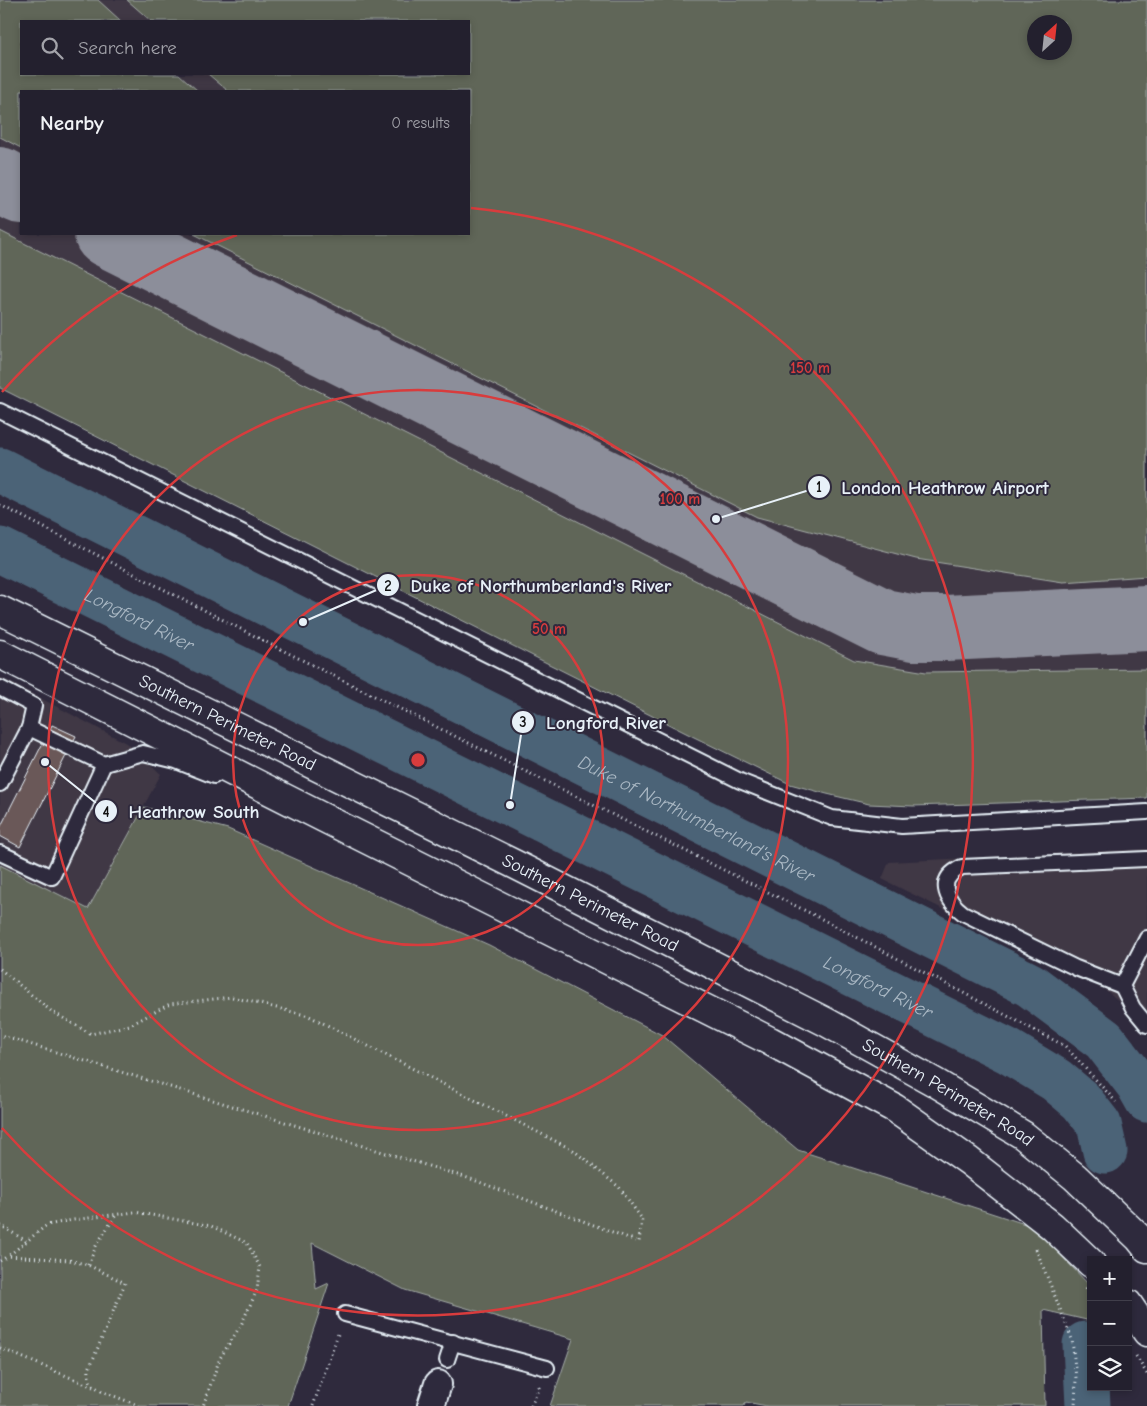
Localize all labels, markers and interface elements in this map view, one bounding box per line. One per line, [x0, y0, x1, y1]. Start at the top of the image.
north arrow [1027, 15, 1072, 60]
search box [20, 20, 470, 75]
icon: search [38, 34, 66, 62]
text: Search here [78, 37, 177, 59]
text: Nearby [40, 111, 104, 135]
text: 0 results [391, 114, 450, 132]
text: 150 m [790, 359, 830, 377]
callout: London Heathrow Airport [806, 470, 1059, 504]
text: London Heathrow Airport [841, 477, 1050, 499]
text: 1 [816, 478, 822, 496]
text: 100 m [660, 490, 700, 508]
callout: Duke of Northumberland's River [375, 568, 681, 602]
text: Duke of Northumberland's River [411, 575, 672, 597]
text: 2 [384, 577, 392, 595]
water label: Longford River [81, 584, 199, 657]
text: 50 m [532, 620, 566, 638]
street label: Southern Perimeter Road [135, 670, 320, 776]
callout: Longford River [511, 705, 676, 739]
text: Longford River [546, 712, 666, 734]
text: 3 [519, 713, 527, 731]
centre of rings [409, 751, 427, 769]
water label: Duke of Northumberland's River [575, 751, 819, 888]
callout: Heathrow South [94, 794, 270, 828]
text: Heathrow South [129, 801, 259, 823]
text: 4 [102, 803, 110, 821]
street label: Southern Perimeter Road [499, 850, 682, 957]
water label: Longford River [820, 951, 937, 1024]
street label: Southern Perimeter Road [859, 1034, 1038, 1151]
map controls [1087, 1256, 1132, 1391]
button: + [1087, 1256, 1132, 1301]
button: − [1087, 1301, 1132, 1346]
button: layers [1087, 1346, 1132, 1391]

